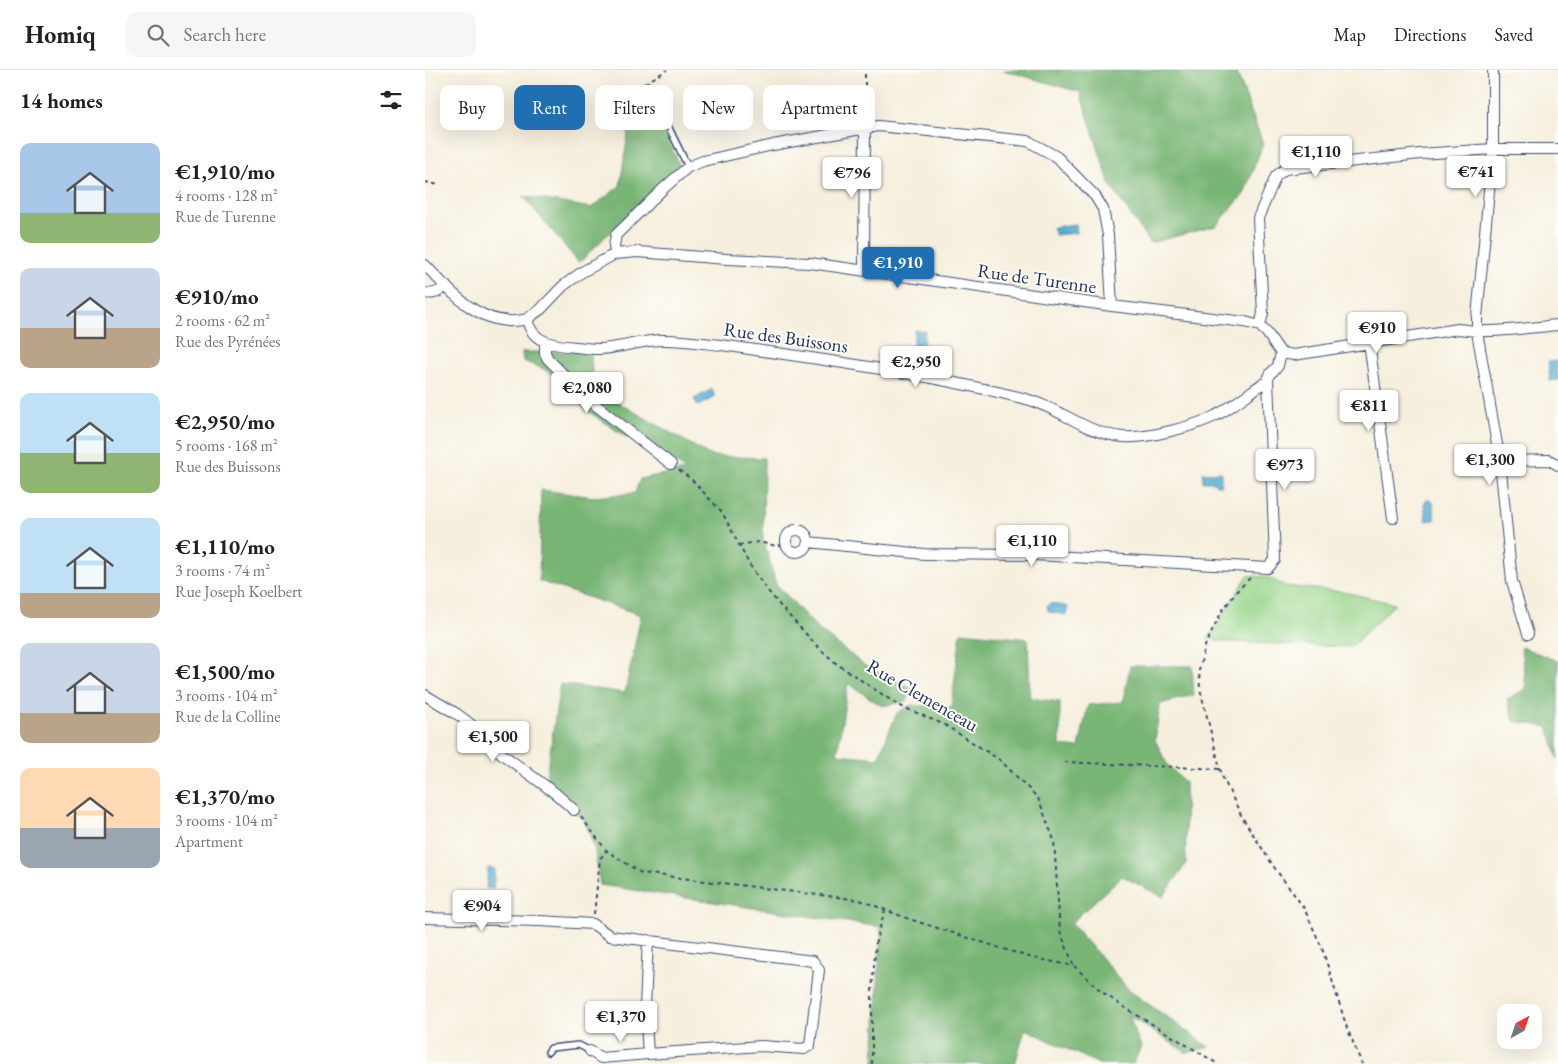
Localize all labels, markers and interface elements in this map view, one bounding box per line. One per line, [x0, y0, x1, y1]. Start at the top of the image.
search box [126, 12, 476, 57]
text: Homiq [25, 19, 96, 50]
icon: search [144, 21, 172, 49]
text: Search here [184, 22, 266, 47]
text: Map [1334, 23, 1366, 46]
text: Directions [1394, 23, 1466, 46]
text: Saved [1494, 23, 1533, 46]
chip: Buy [440, 85, 504, 130]
chip: Rent [514, 85, 585, 130]
chip: Filters [595, 85, 673, 130]
chip: New [683, 85, 753, 130]
chip: Apartment [763, 85, 875, 130]
icon: filters [377, 86, 405, 114]
text: 14 homes [20, 87, 103, 114]
pin: €1,110 [1275, 136, 1357, 178]
text: €1,110 [1291, 141, 1341, 162]
pin: €796 [822, 156, 882, 199]
pin: €741 [1446, 156, 1506, 198]
text: €1,910/mo [175, 158, 275, 185]
text: €741 [1457, 161, 1495, 182]
text: €796 [833, 162, 871, 183]
icon: home [60, 163, 120, 223]
text: 4 rooms · 128 m² [175, 185, 278, 206]
text: Rue de Turenne [175, 206, 276, 227]
pin: €1,910 [857, 246, 939, 289]
text: €1,910 [873, 252, 923, 273]
street label: Rue de Turenne [976, 258, 1098, 299]
text: €910/mo [175, 283, 259, 310]
icon: home [60, 288, 120, 348]
text: 2 rooms · 62 m² [175, 310, 270, 331]
pin: €910 [1347, 312, 1407, 354]
street label: Rue des Buissons [722, 316, 850, 359]
text: €910 [1358, 317, 1396, 338]
text: Rue des Pyrénées [175, 331, 280, 352]
pin: €2,950 [875, 346, 957, 388]
text: €2,950 [891, 351, 941, 372]
pin: €2,080 [546, 372, 628, 414]
text: €2,080 [562, 377, 612, 398]
pin: €811 [1339, 390, 1399, 432]
text: €811 [1350, 395, 1388, 416]
text: €2,950/mo [175, 408, 275, 435]
icon: home [60, 413, 120, 473]
text: 5 rooms · 168 m² [175, 435, 278, 456]
pin: €1,300 [1449, 444, 1531, 486]
pin: €973 [1255, 448, 1315, 491]
text: €1,300 [1465, 449, 1515, 470]
text: €973 [1266, 454, 1304, 475]
text: Rue des Buissons [175, 456, 281, 477]
pin: €1,110 [991, 524, 1073, 567]
text: €1,110 [1007, 530, 1057, 551]
text: €1,110/mo [175, 533, 275, 560]
icon: home [60, 538, 120, 598]
text: 3 rooms · 74 m² [175, 560, 270, 581]
text: Rue Joseph Koelbert [175, 581, 302, 602]
street label: Rue Clemenceau [862, 653, 983, 737]
text: €1,500/mo [175, 658, 275, 685]
icon: home [60, 663, 120, 723]
text: 3 rooms · 104 m² [175, 685, 278, 706]
text: Rue de la Colline [175, 706, 281, 727]
pin: €1,500 [452, 720, 534, 763]
text: €1,500 [468, 726, 518, 747]
text: €1,370/mo [175, 783, 275, 810]
icon: home [60, 788, 120, 848]
text: 3 rooms · 104 m² [175, 810, 278, 831]
text: Apartment [175, 831, 243, 852]
pin: €904 [452, 890, 512, 932]
text: €904 [463, 895, 501, 916]
pin: €1,370 [580, 1000, 662, 1043]
north arrow [1497, 1004, 1543, 1049]
map controls [1497, 1004, 1542, 1049]
text: €1,370 [596, 1006, 646, 1027]

